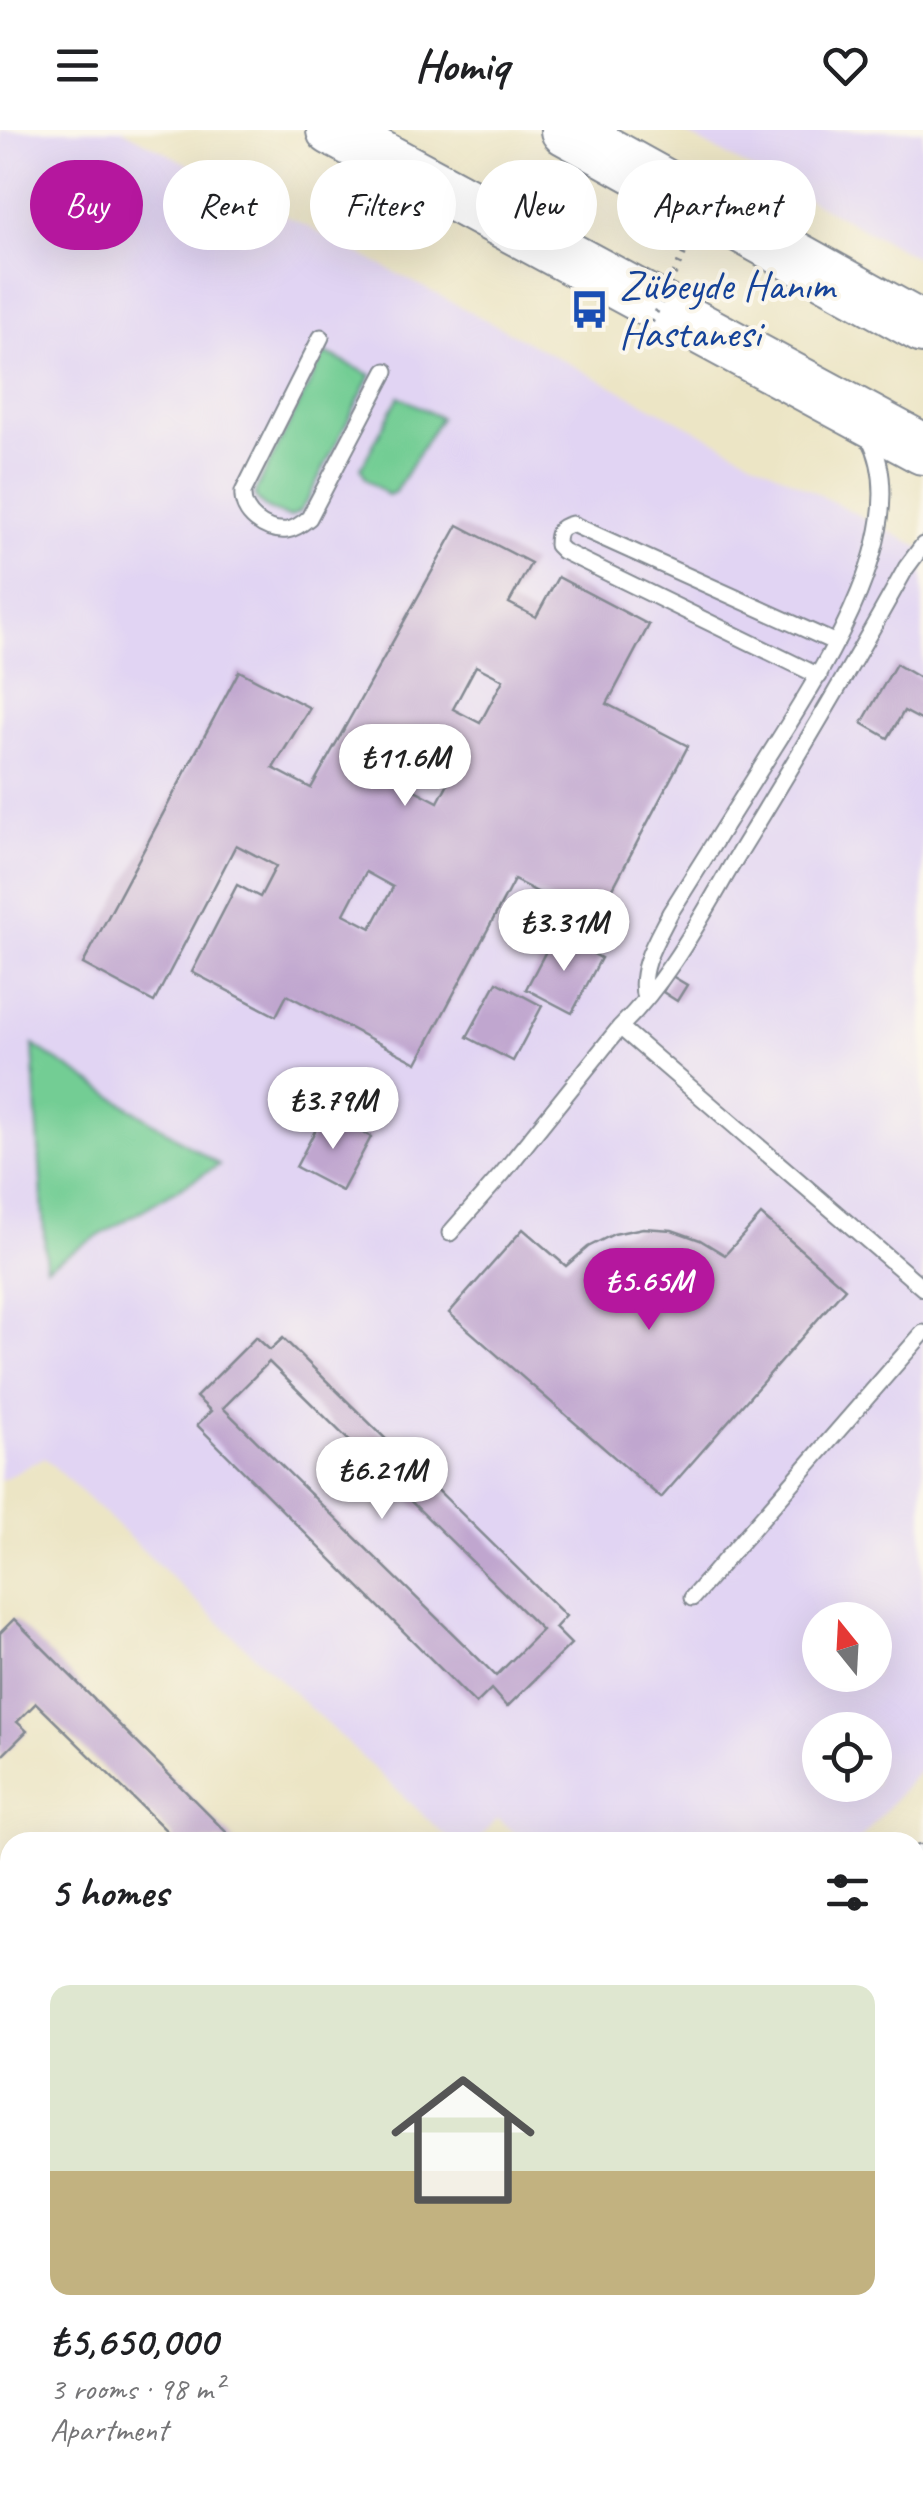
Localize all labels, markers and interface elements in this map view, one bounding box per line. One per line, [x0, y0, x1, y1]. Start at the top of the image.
text: Homiq [415, 37, 508, 94]
icon: menu [50, 38, 105, 93]
icon: heart [818, 38, 873, 93]
chip: Buy [30, 160, 143, 250]
chip: Rent [163, 160, 290, 250]
chip: Filters [310, 160, 456, 250]
chip: New [476, 160, 597, 250]
chip: Apartment [617, 160, 816, 250]
place label: Zübeyde Hanım Hastanesi [619, 259, 838, 360]
bus stop icon: Zübeyde Hanım Hastanesi [568, 288, 610, 330]
pin: ₺11.6M [324, 724, 486, 809]
text: ₺11.6M [361, 736, 449, 777]
pin: ₺3.31M [483, 889, 645, 974]
text: ₺3.31M [520, 901, 608, 942]
pin: ₺3.79M [252, 1067, 414, 1152]
text: ₺3.79M [290, 1079, 376, 1120]
pin: ₺5.65M [568, 1248, 730, 1333]
text: ₺5.65M [606, 1260, 692, 1301]
pin: ₺6.21M [301, 1437, 463, 1522]
text: ₺6.21M [338, 1449, 426, 1490]
north arrow [802, 1602, 892, 1692]
map controls [802, 1602, 892, 1802]
button: locate [802, 1712, 892, 1802]
icon: filters [820, 1865, 875, 1920]
text: 5 homes [50, 1866, 168, 1919]
icon: home [373, 2050, 553, 2230]
text: ₺5,650,000 [50, 2315, 217, 2368]
text: 3 rooms · 98 m² [50, 2368, 223, 2409]
text: Apartment [50, 2409, 168, 2450]

